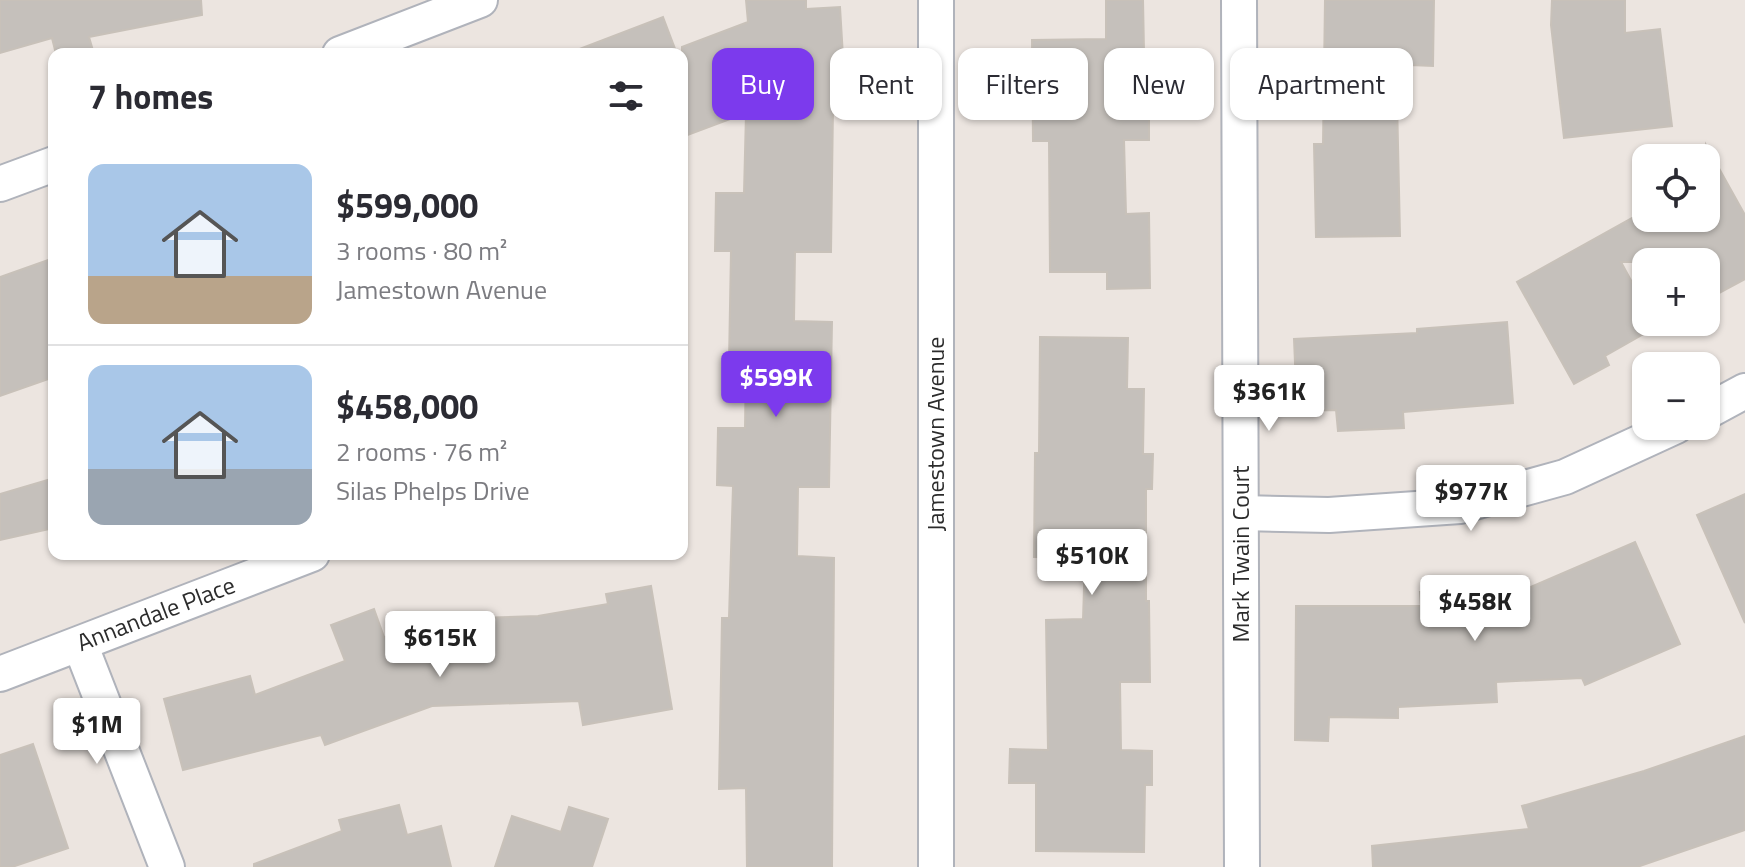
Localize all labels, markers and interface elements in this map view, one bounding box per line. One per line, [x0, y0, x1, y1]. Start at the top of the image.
chip: Buy [712, 48, 814, 120]
chip: Rent [830, 48, 942, 120]
chip: Filters [958, 48, 1088, 120]
chip: New [1104, 48, 1214, 120]
chip: Apartment [1230, 48, 1413, 120]
text: 7 homes [88, 70, 213, 122]
icon: filters [604, 74, 648, 118]
map controls [1632, 144, 1720, 440]
button: locate [1632, 144, 1720, 232]
text: $599,000 [336, 179, 478, 231]
icon: home [152, 196, 248, 292]
text: 3 rooms · 80 m² [336, 231, 507, 270]
button: + [1632, 248, 1720, 336]
text: Jamestown Avenue [336, 270, 547, 309]
street label: Jamestown Avenue [917, 337, 953, 531]
pin: $599K [720, 351, 832, 419]
button: − [1632, 352, 1720, 440]
text: $599K [739, 357, 813, 396]
pin: $361K [1213, 365, 1325, 433]
text: $361K [1232, 371, 1306, 410]
text: $458,000 [336, 380, 478, 432]
icon: home [152, 397, 248, 493]
text: 2 rooms · 76 m² [336, 432, 507, 471]
street label: Mark Twain Court [1222, 465, 1258, 642]
pin: $977K [1415, 465, 1527, 533]
text: Silas Phelps Drive [336, 471, 530, 510]
text: $977K [1434, 471, 1508, 510]
pin: $510K [1036, 529, 1148, 597]
text: $510K [1055, 535, 1129, 574]
street label: Annandale Place [71, 566, 240, 660]
pin: $458K [1419, 575, 1531, 643]
text: $458K [1438, 581, 1512, 620]
pin: $615K [384, 611, 496, 679]
text: $615K [403, 617, 477, 656]
pin: $1M [58, 698, 136, 766]
text: $1M [71, 704, 123, 743]

